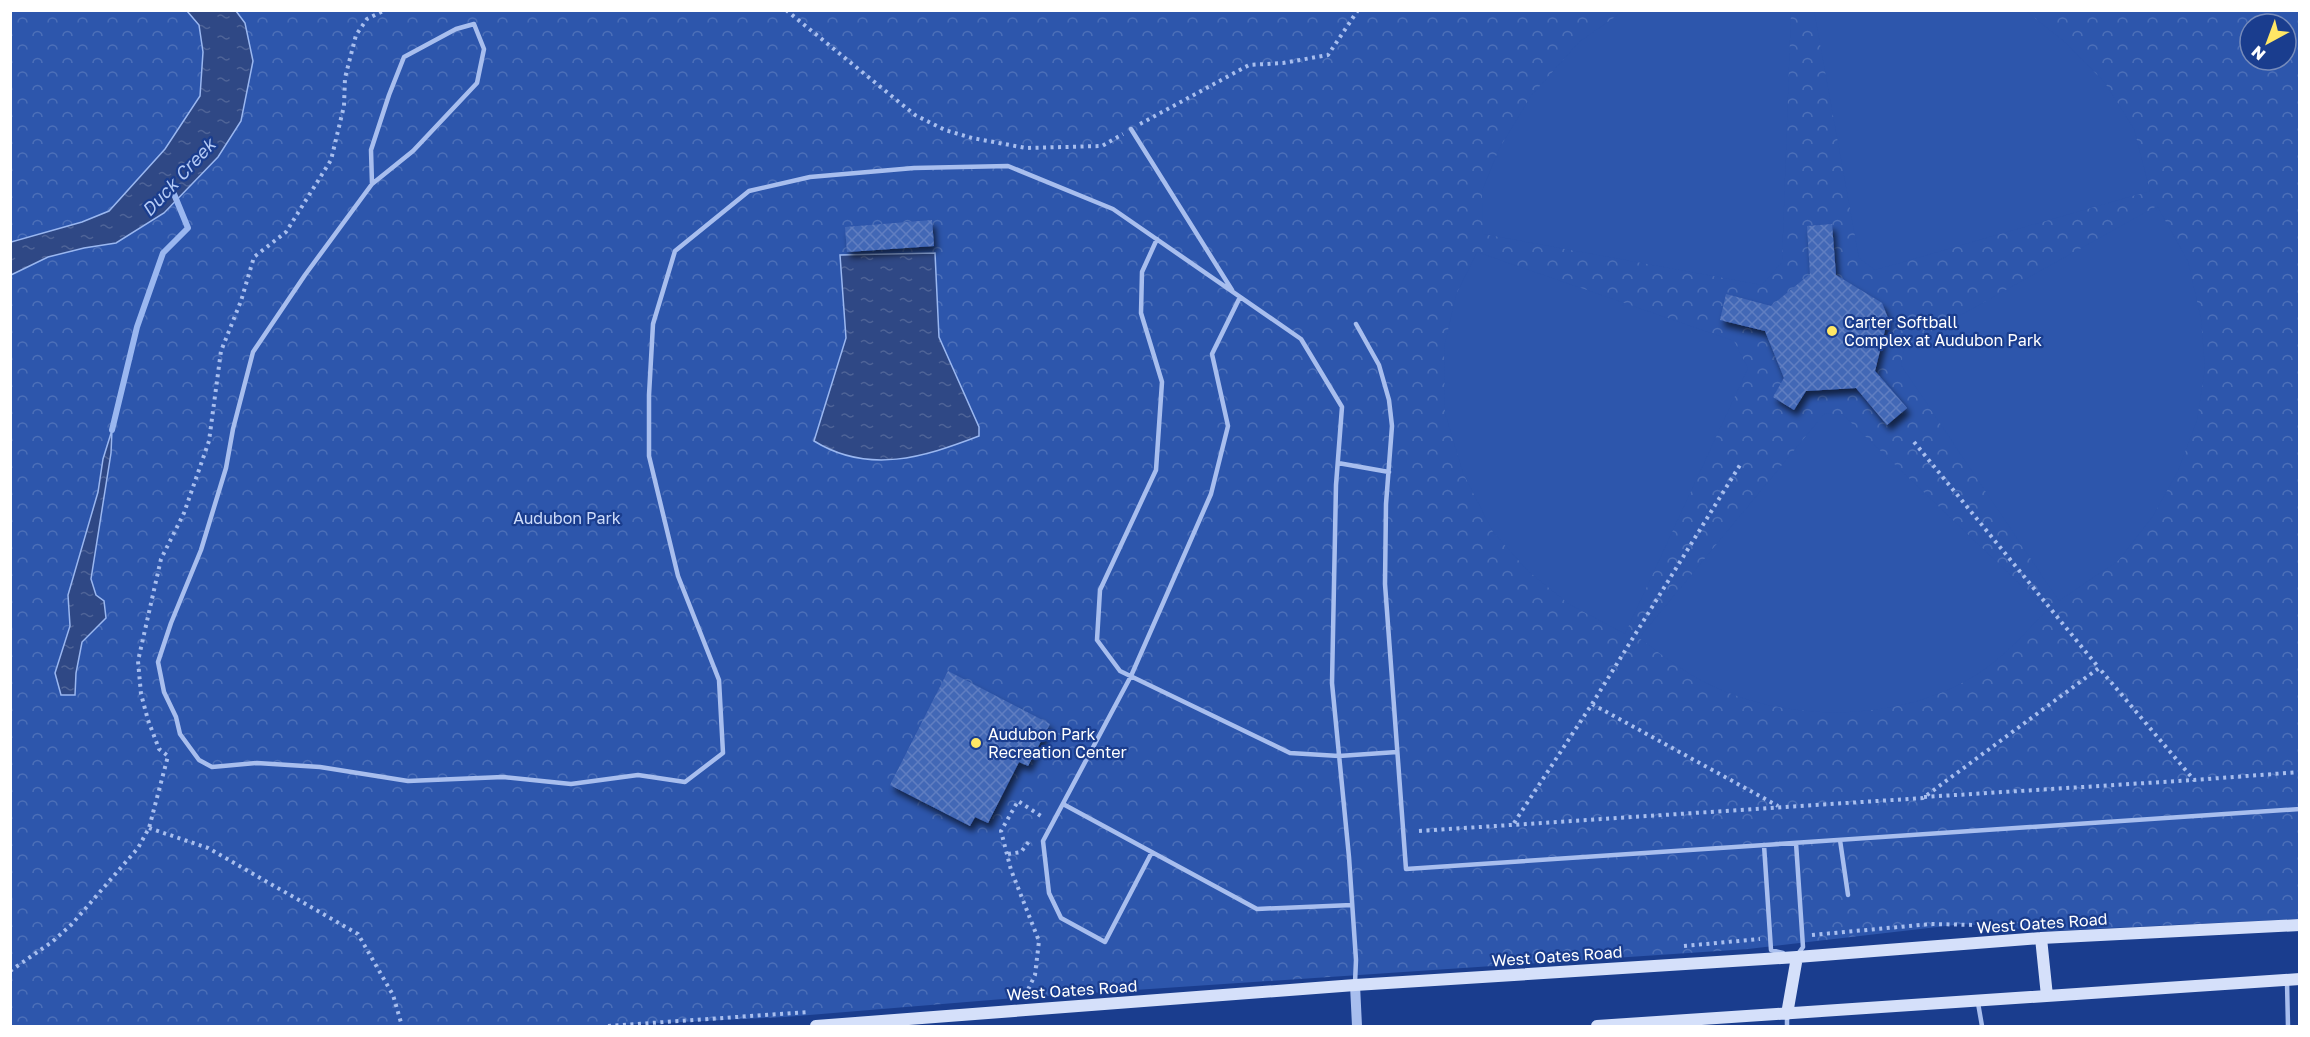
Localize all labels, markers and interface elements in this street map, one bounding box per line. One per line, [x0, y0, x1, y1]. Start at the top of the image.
north arrow [2238, 12, 2298, 72]
text: N [2247, 42, 2269, 65]
water label: Duck Creek [136, 132, 221, 220]
place label: Carter Softball Complex at Audubon Park [1844, 312, 2042, 350]
marker: Carter Softball Complex at Audubon Park [1825, 324, 1839, 338]
park label: Audubon Park [513, 508, 621, 528]
place label: Audubon Park Recreation Center [988, 724, 1127, 762]
marker: Audubon Park Recreation Center [969, 736, 983, 750]
street label: West Oates Road [1976, 908, 2108, 938]
street label: West Oates Road [1491, 941, 1623, 971]
street label: West Oates Road [1006, 975, 1138, 1005]

